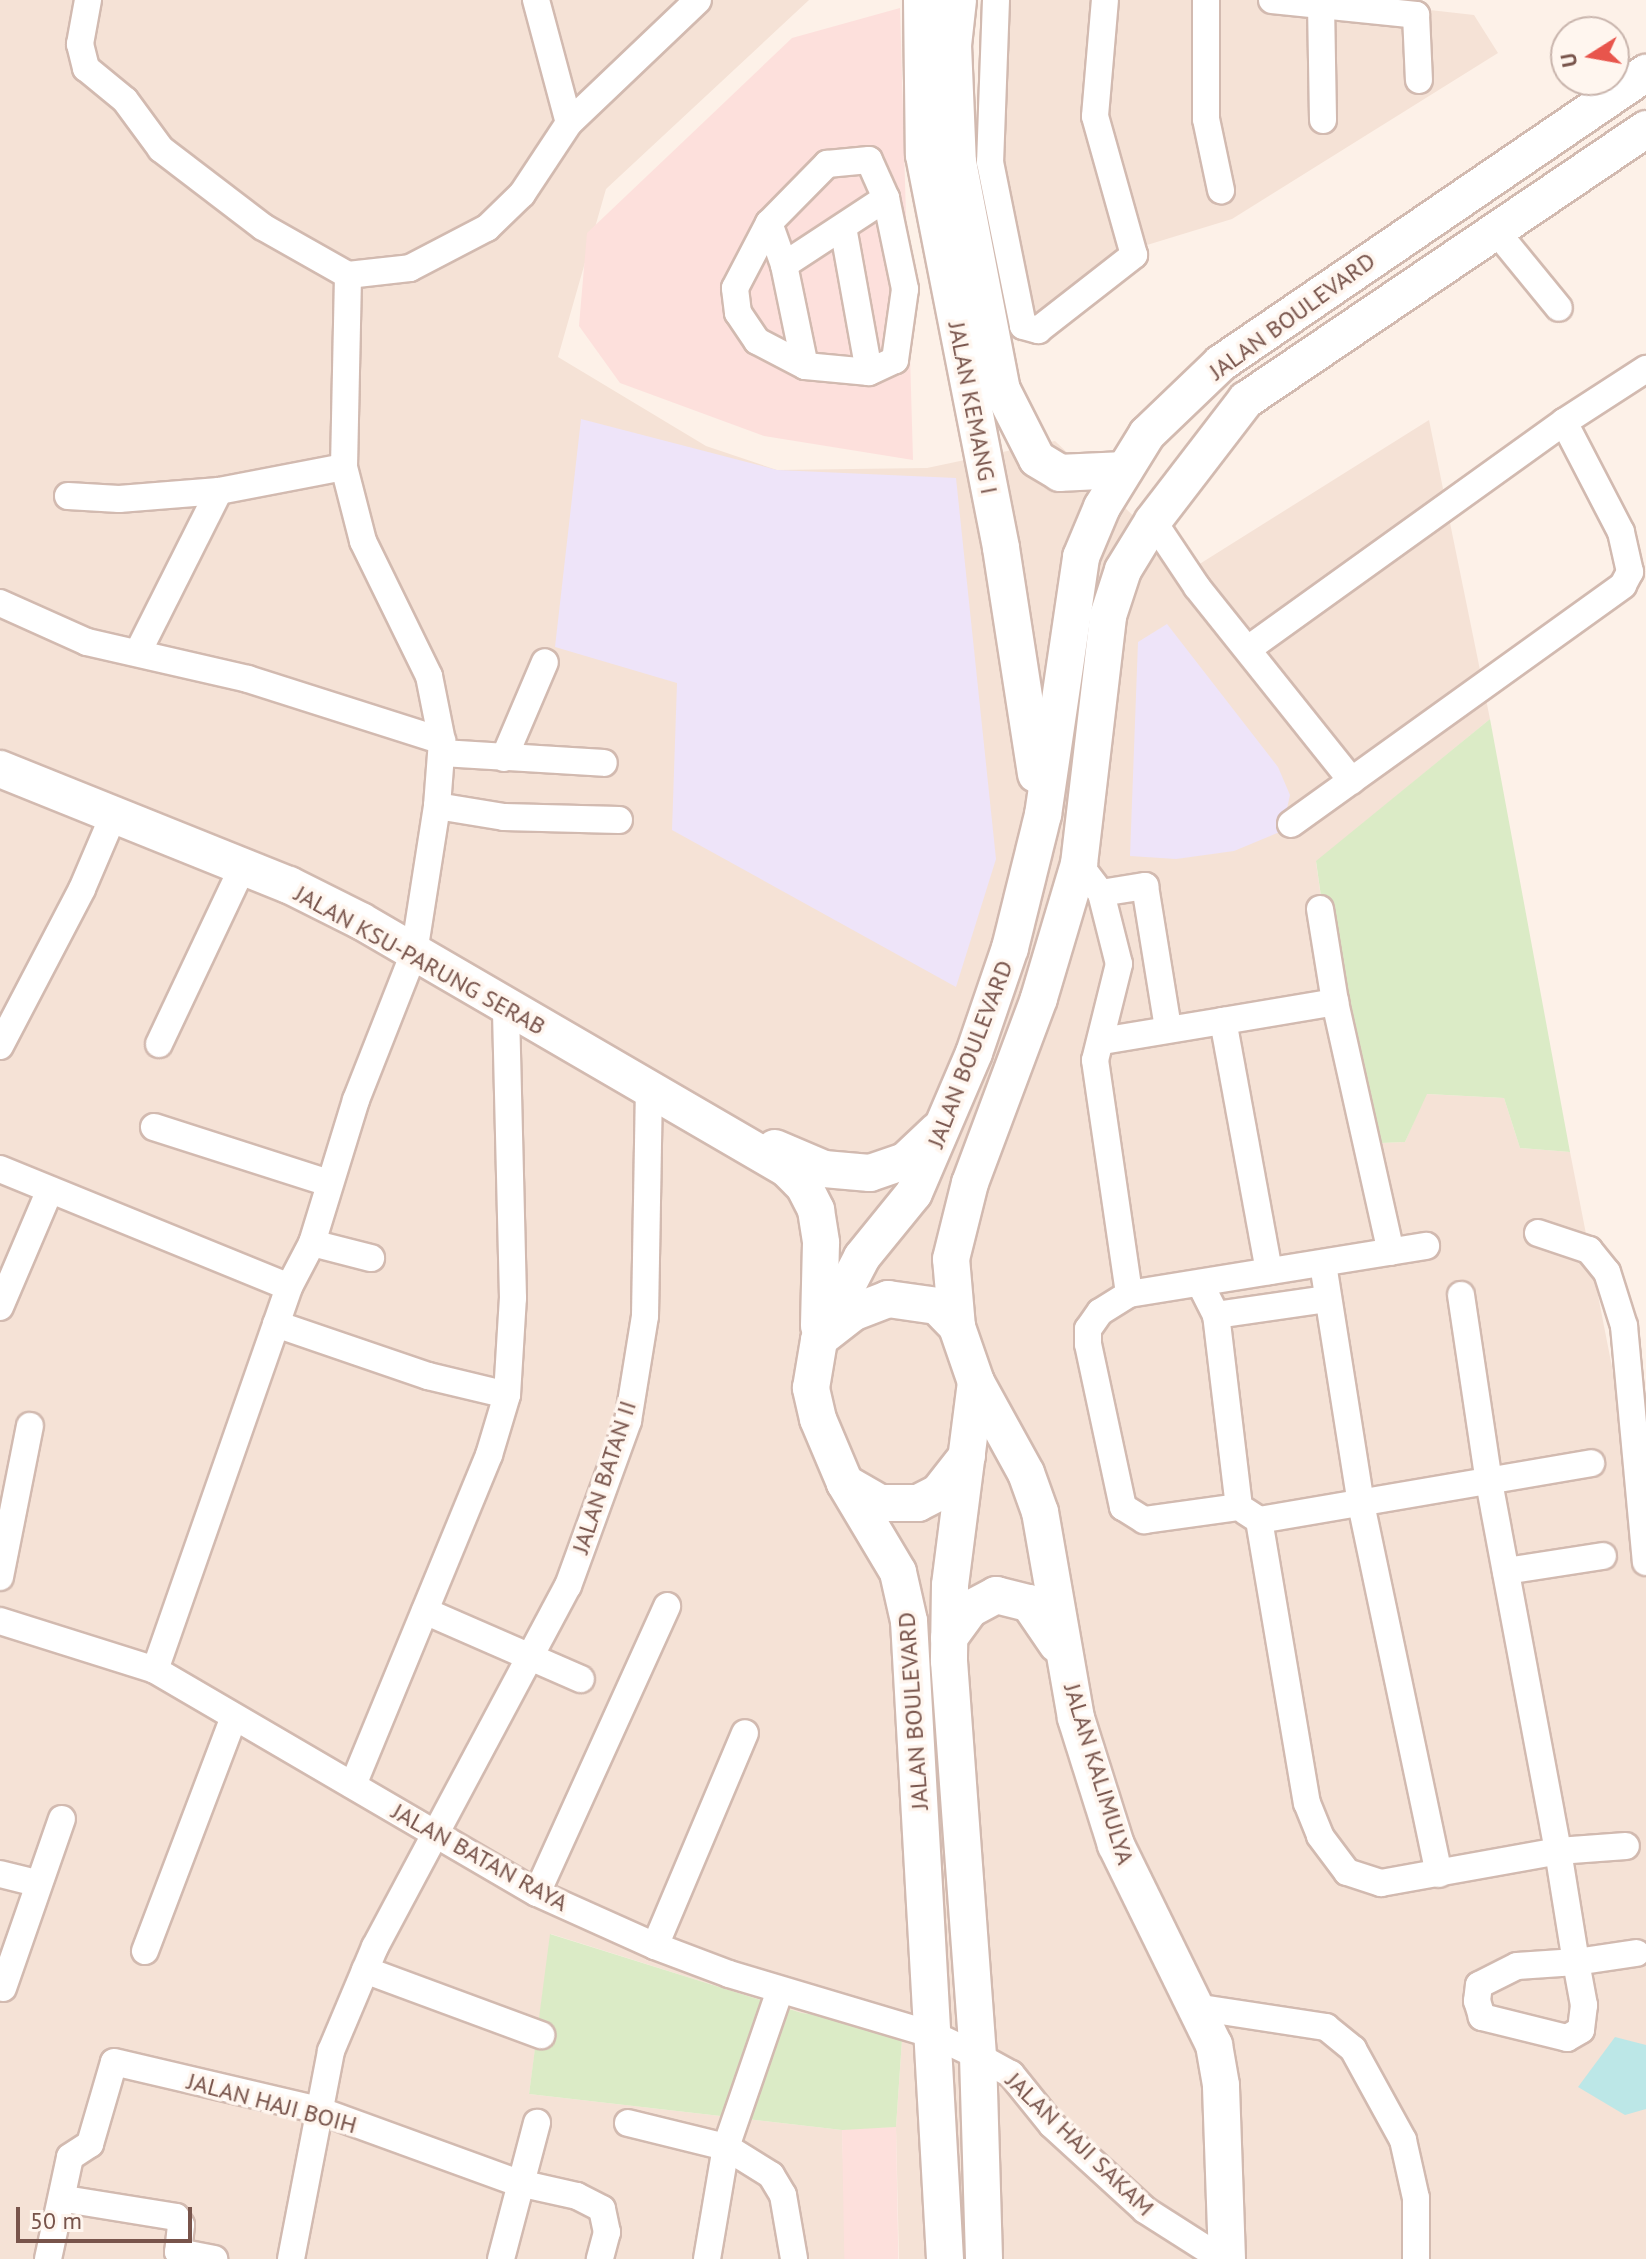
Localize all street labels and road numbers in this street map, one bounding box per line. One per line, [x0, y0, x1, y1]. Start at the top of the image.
street label: JALAN BOULEVARD [1203, 246, 1381, 386]
street label: JALAN KEMANG I [942, 319, 1004, 497]
street label: JALAN KSU-PARUNG SERAB [290, 879, 550, 1041]
street label: JALAN BOULEVARD [921, 956, 1019, 1152]
street label: JALAN BATAN II [566, 1397, 642, 1557]
street label: JALAN BOULEVARD [892, 1611, 934, 1811]
street label: JALAN KALIMULYA [1058, 1680, 1140, 1868]
street label: JALAN BATAN RAYA [387, 1797, 573, 1917]
street label: JALAN HAJI SAKAM [1000, 2066, 1160, 2222]
street label: JALAN HAJI BOIH [184, 2067, 360, 2139]

